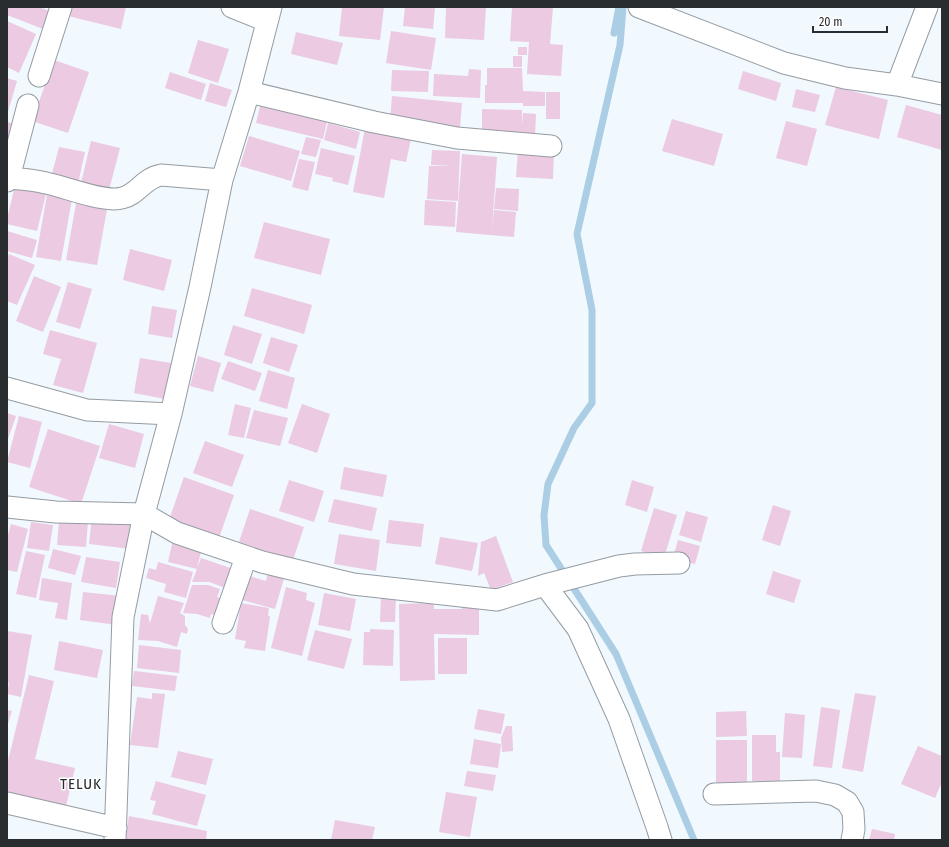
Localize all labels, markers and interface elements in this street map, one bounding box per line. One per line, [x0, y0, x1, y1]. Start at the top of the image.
scale bar [813, 8, 887, 34]
text: 20 m [819, 15, 843, 29]
district label: TELUK [60, 775, 102, 793]

